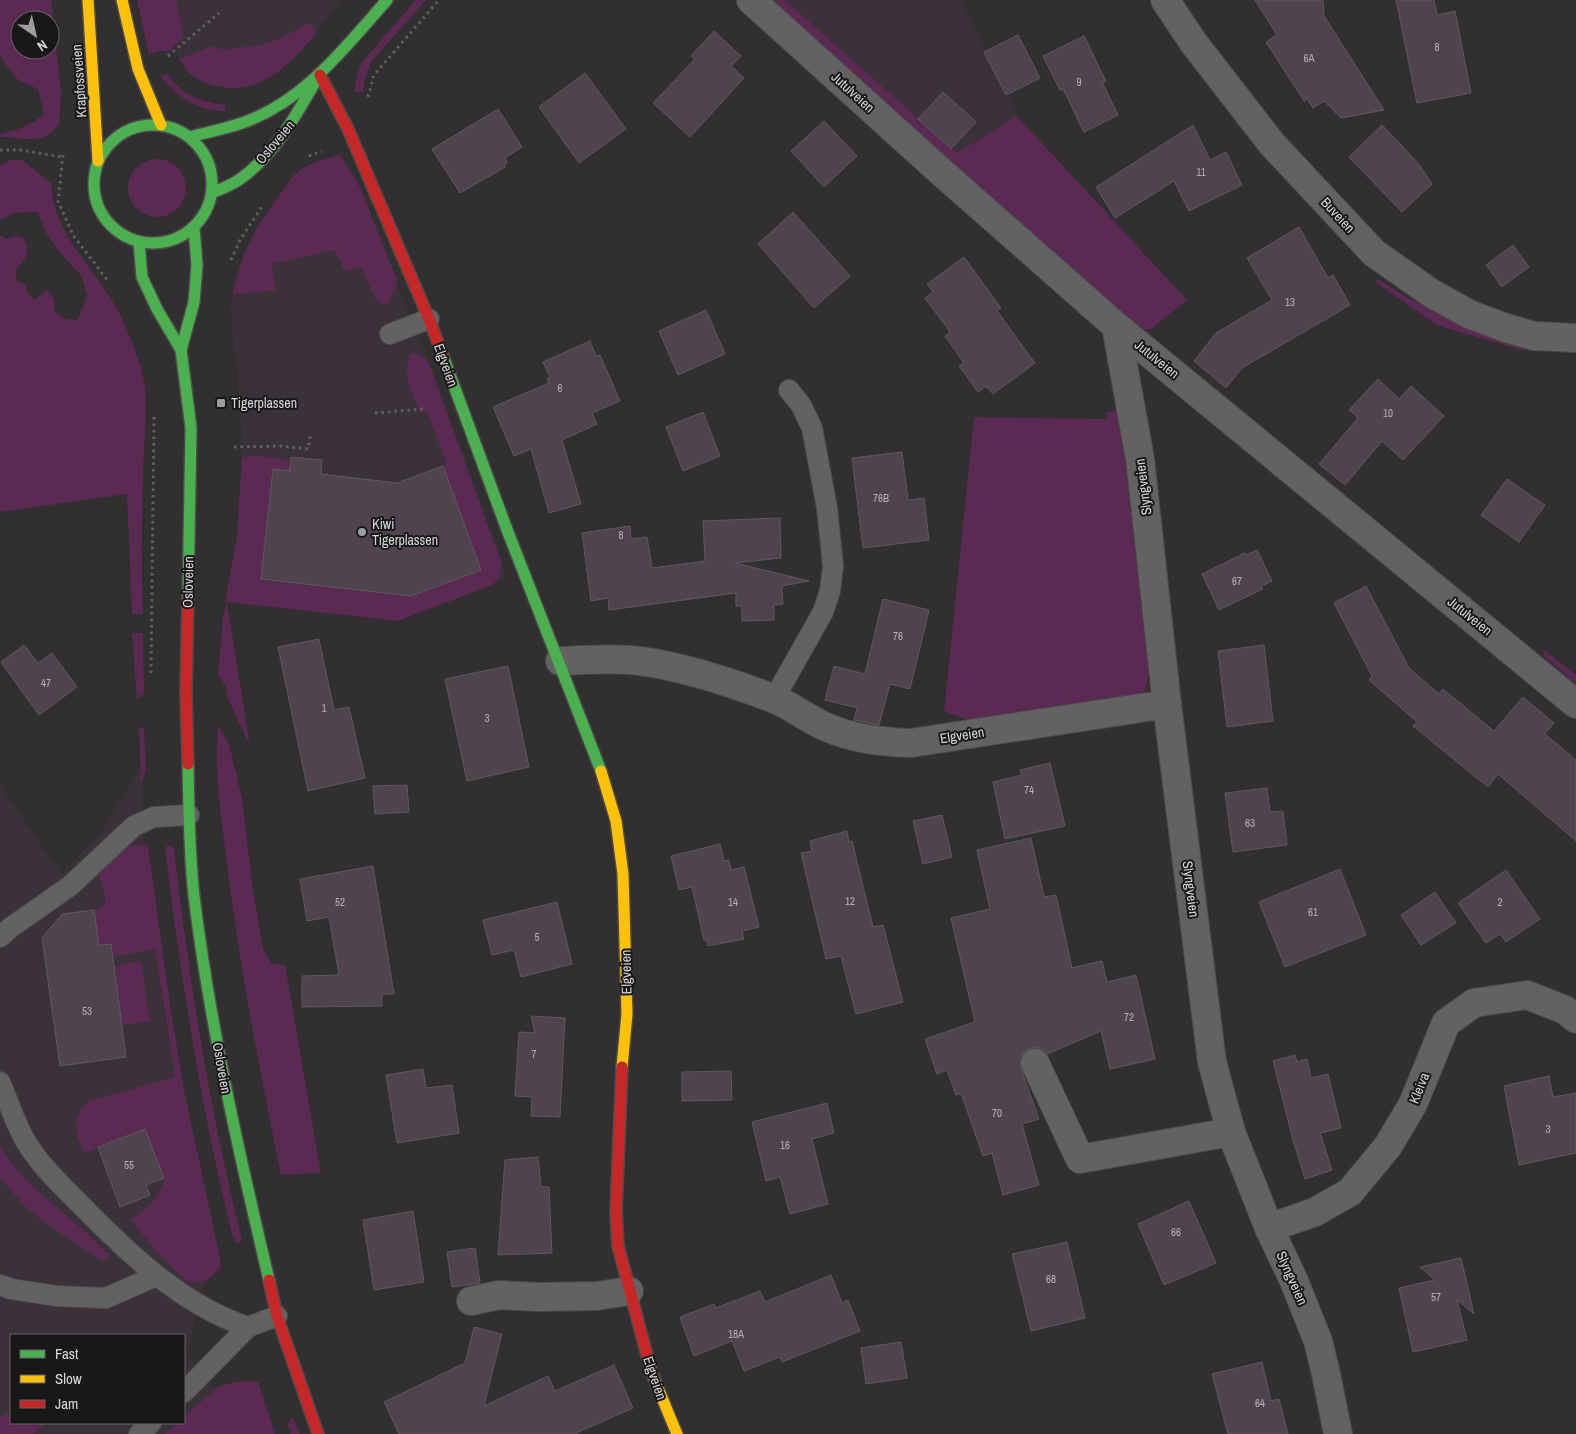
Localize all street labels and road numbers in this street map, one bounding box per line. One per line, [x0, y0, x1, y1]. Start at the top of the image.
street label: Krapfossveien [67, 44, 91, 118]
street label: Jutulveien [828, 68, 878, 116]
street label: Osloveien [251, 116, 299, 168]
street label: Buveien [1317, 193, 1359, 237]
street label: Jutulveien [1131, 336, 1183, 382]
street label: Elgveien [430, 341, 462, 389]
street label: Slyngveien [1131, 458, 1155, 516]
street label: Osloveien [179, 556, 197, 608]
street label: Jutulveien [1444, 593, 1496, 639]
street label: Elgveien [939, 723, 985, 747]
street label: Slyngveien [1179, 860, 1203, 918]
street label: Elgveien [617, 950, 635, 994]
street label: Osloveien [209, 1041, 235, 1095]
street label: Kleiva [1405, 1069, 1434, 1106]
street label: Slyngveien [1272, 1248, 1312, 1308]
street label: Elgveien [639, 1354, 671, 1402]

